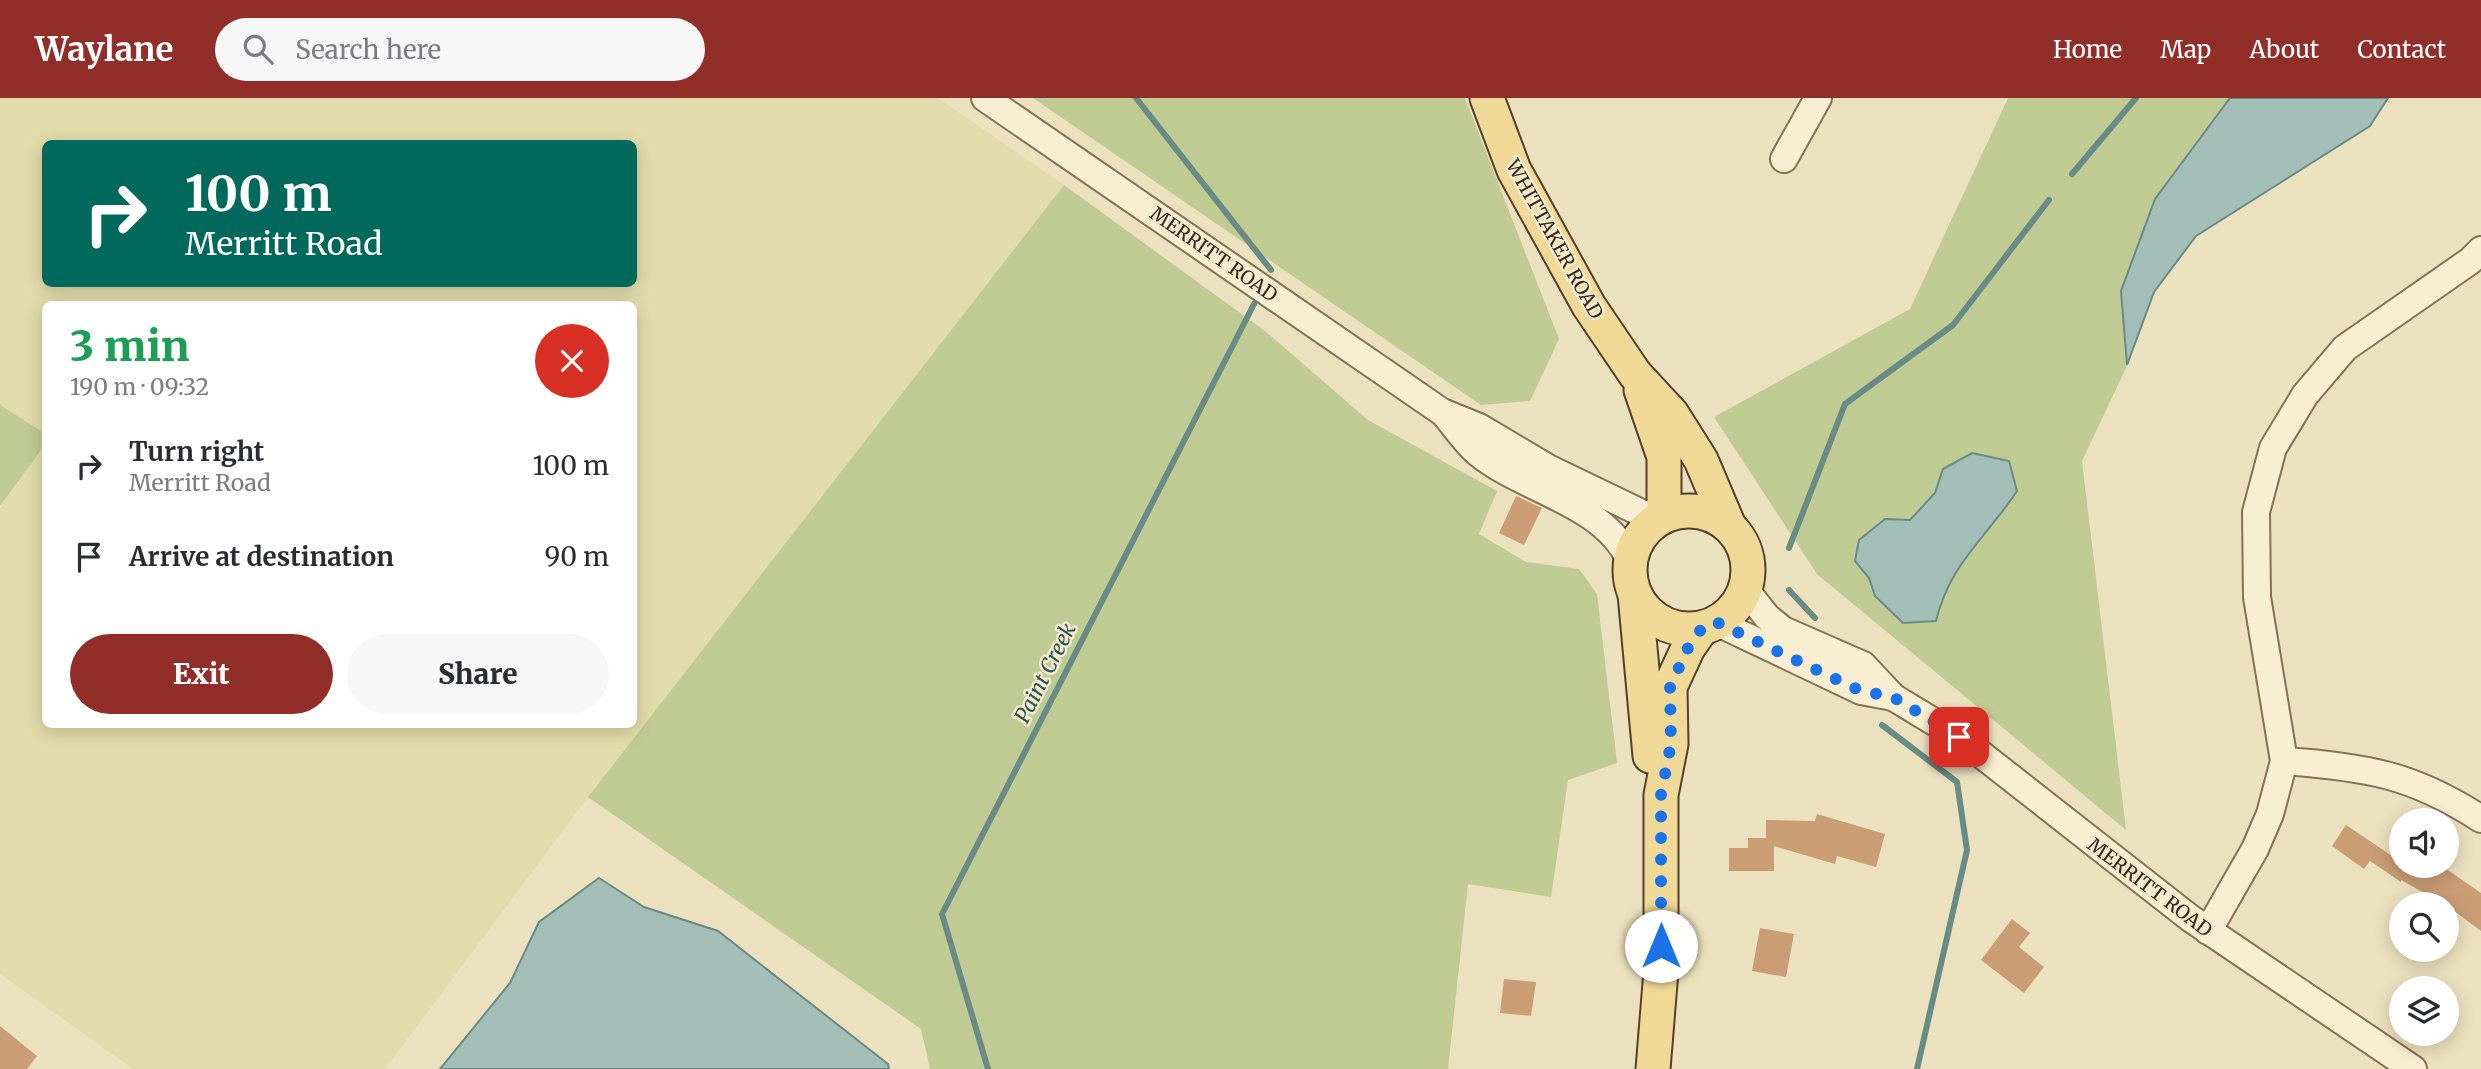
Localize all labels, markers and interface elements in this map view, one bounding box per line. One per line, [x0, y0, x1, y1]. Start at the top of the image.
search box [215, 18, 705, 81]
text: Waylane [35, 29, 173, 70]
icon: search [239, 30, 277, 68]
text: Search here [295, 33, 441, 66]
text: Home [2053, 34, 2122, 65]
text: Map [2160, 34, 2211, 65]
text: About [2249, 34, 2319, 65]
text: Contact [2357, 34, 2446, 65]
street label: WHITTAKER ROAD [1501, 154, 1609, 323]
text: 100 m [185, 163, 332, 224]
icon: right [70, 168, 161, 259]
street label: MERRITT ROAD [1146, 201, 1282, 307]
text: Merritt Road [185, 224, 382, 264]
text: 3 min [70, 320, 190, 372]
button: close [535, 324, 609, 398]
text: 190 m · 09:32 [70, 372, 209, 401]
text: Turn right [129, 435, 264, 468]
icon: right [70, 447, 108, 485]
text: 100 m [533, 449, 609, 482]
text: Merritt Road [129, 468, 271, 497]
icon: arrive [70, 538, 108, 576]
text: Arrive at destination [129, 540, 394, 573]
text: 90 m [545, 540, 609, 573]
water label: Paint Creek [1008, 618, 1082, 727]
button: Exit [70, 634, 333, 714]
button: Share [347, 634, 609, 714]
pin [1929, 707, 1989, 767]
icon: arrive [1940, 718, 1978, 756]
map controls [2389, 808, 2459, 1046]
button: sound [2389, 808, 2459, 878]
street label: MERRITT ROAD [2083, 832, 2217, 942]
button: search [2389, 892, 2459, 962]
position arrow [1624, 909, 1698, 983]
button: layers [2389, 976, 2459, 1046]

